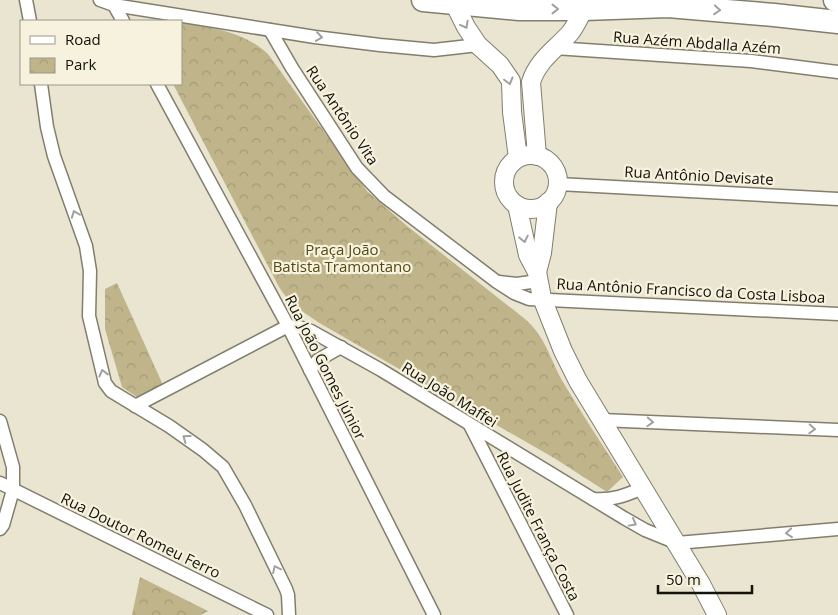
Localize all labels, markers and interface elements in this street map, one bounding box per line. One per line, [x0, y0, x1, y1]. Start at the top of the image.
one-way arrow [552, 4, 559, 14]
one-way arrow [713, 4, 721, 15]
one-way arrow [459, 19, 469, 28]
legend [20, 20, 182, 85]
street label: Rua Azém Abdalla Azém [612, 26, 782, 58]
text: Road [65, 29, 101, 49]
one-way arrow [314, 32, 323, 42]
text: Park [65, 54, 96, 74]
street label: Rua Antônio Vita [302, 61, 384, 169]
one-way arrow [503, 77, 514, 85]
street label: Rua Antônio Devisate [624, 161, 774, 189]
one-way arrow [71, 211, 81, 219]
one-way arrow [518, 235, 529, 244]
park label: Praça João Batista Tramontano [273, 239, 411, 276]
street label: Rua Antônio Francisco da Costa Lisboa [556, 273, 826, 307]
street label: Rua João Gomes Júnior [281, 291, 371, 443]
street label: Rua João Maffei [398, 357, 502, 431]
one-way arrow [98, 369, 109, 378]
one-way arrow [646, 417, 654, 427]
one-way arrow [809, 424, 817, 435]
one-way arrow [182, 435, 191, 444]
street label: Rua Judite França Costa [493, 448, 585, 604]
street label: Rua Doutor Romeu Ferro [58, 488, 224, 582]
one-way arrow [628, 517, 637, 527]
one-way arrow [785, 527, 793, 538]
scale bar [658, 562, 752, 594]
one-way arrow [272, 565, 282, 574]
text: 50 m [666, 569, 701, 589]

